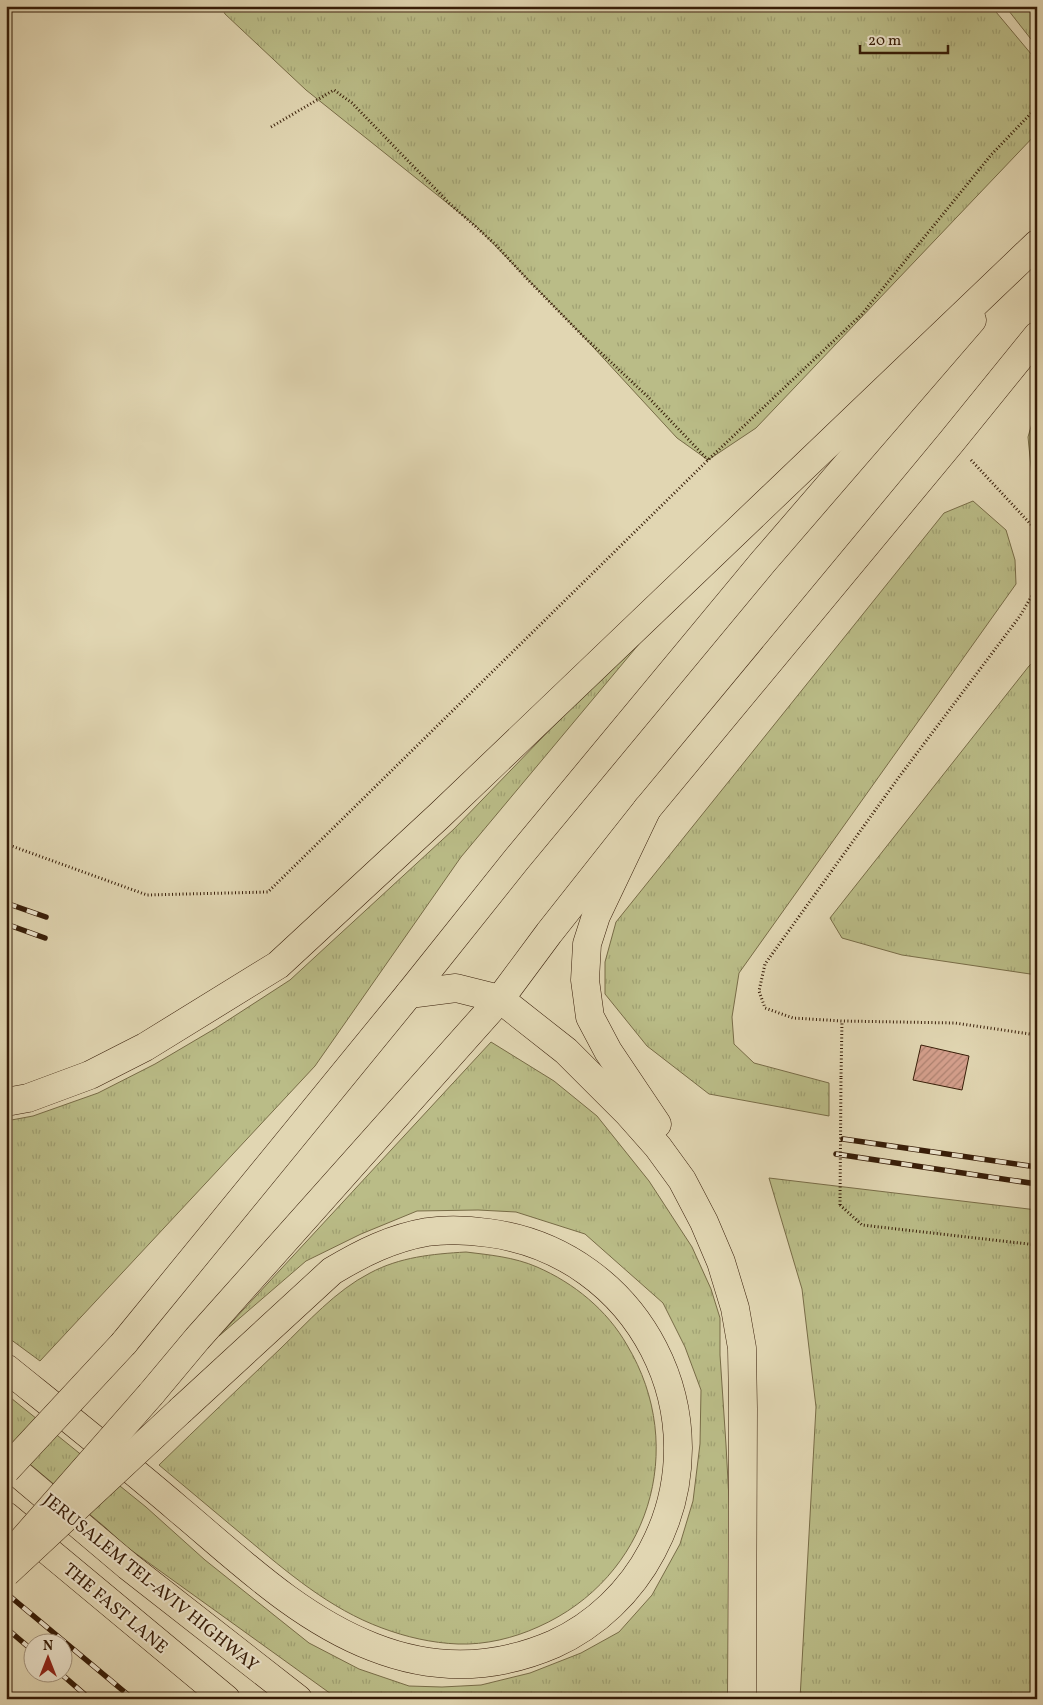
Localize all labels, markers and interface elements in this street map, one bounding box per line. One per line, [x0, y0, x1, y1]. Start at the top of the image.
scale bar [860, 22, 948, 54]
text: 20 m [868, 31, 901, 52]
street label: JERUSALEM TEL-AVIV HIGHWAY [37, 1488, 263, 1678]
street label: THE FAST LANE [57, 1558, 173, 1660]
north arrow [22, 1632, 72, 1682]
text: N [43, 1637, 53, 1656]

